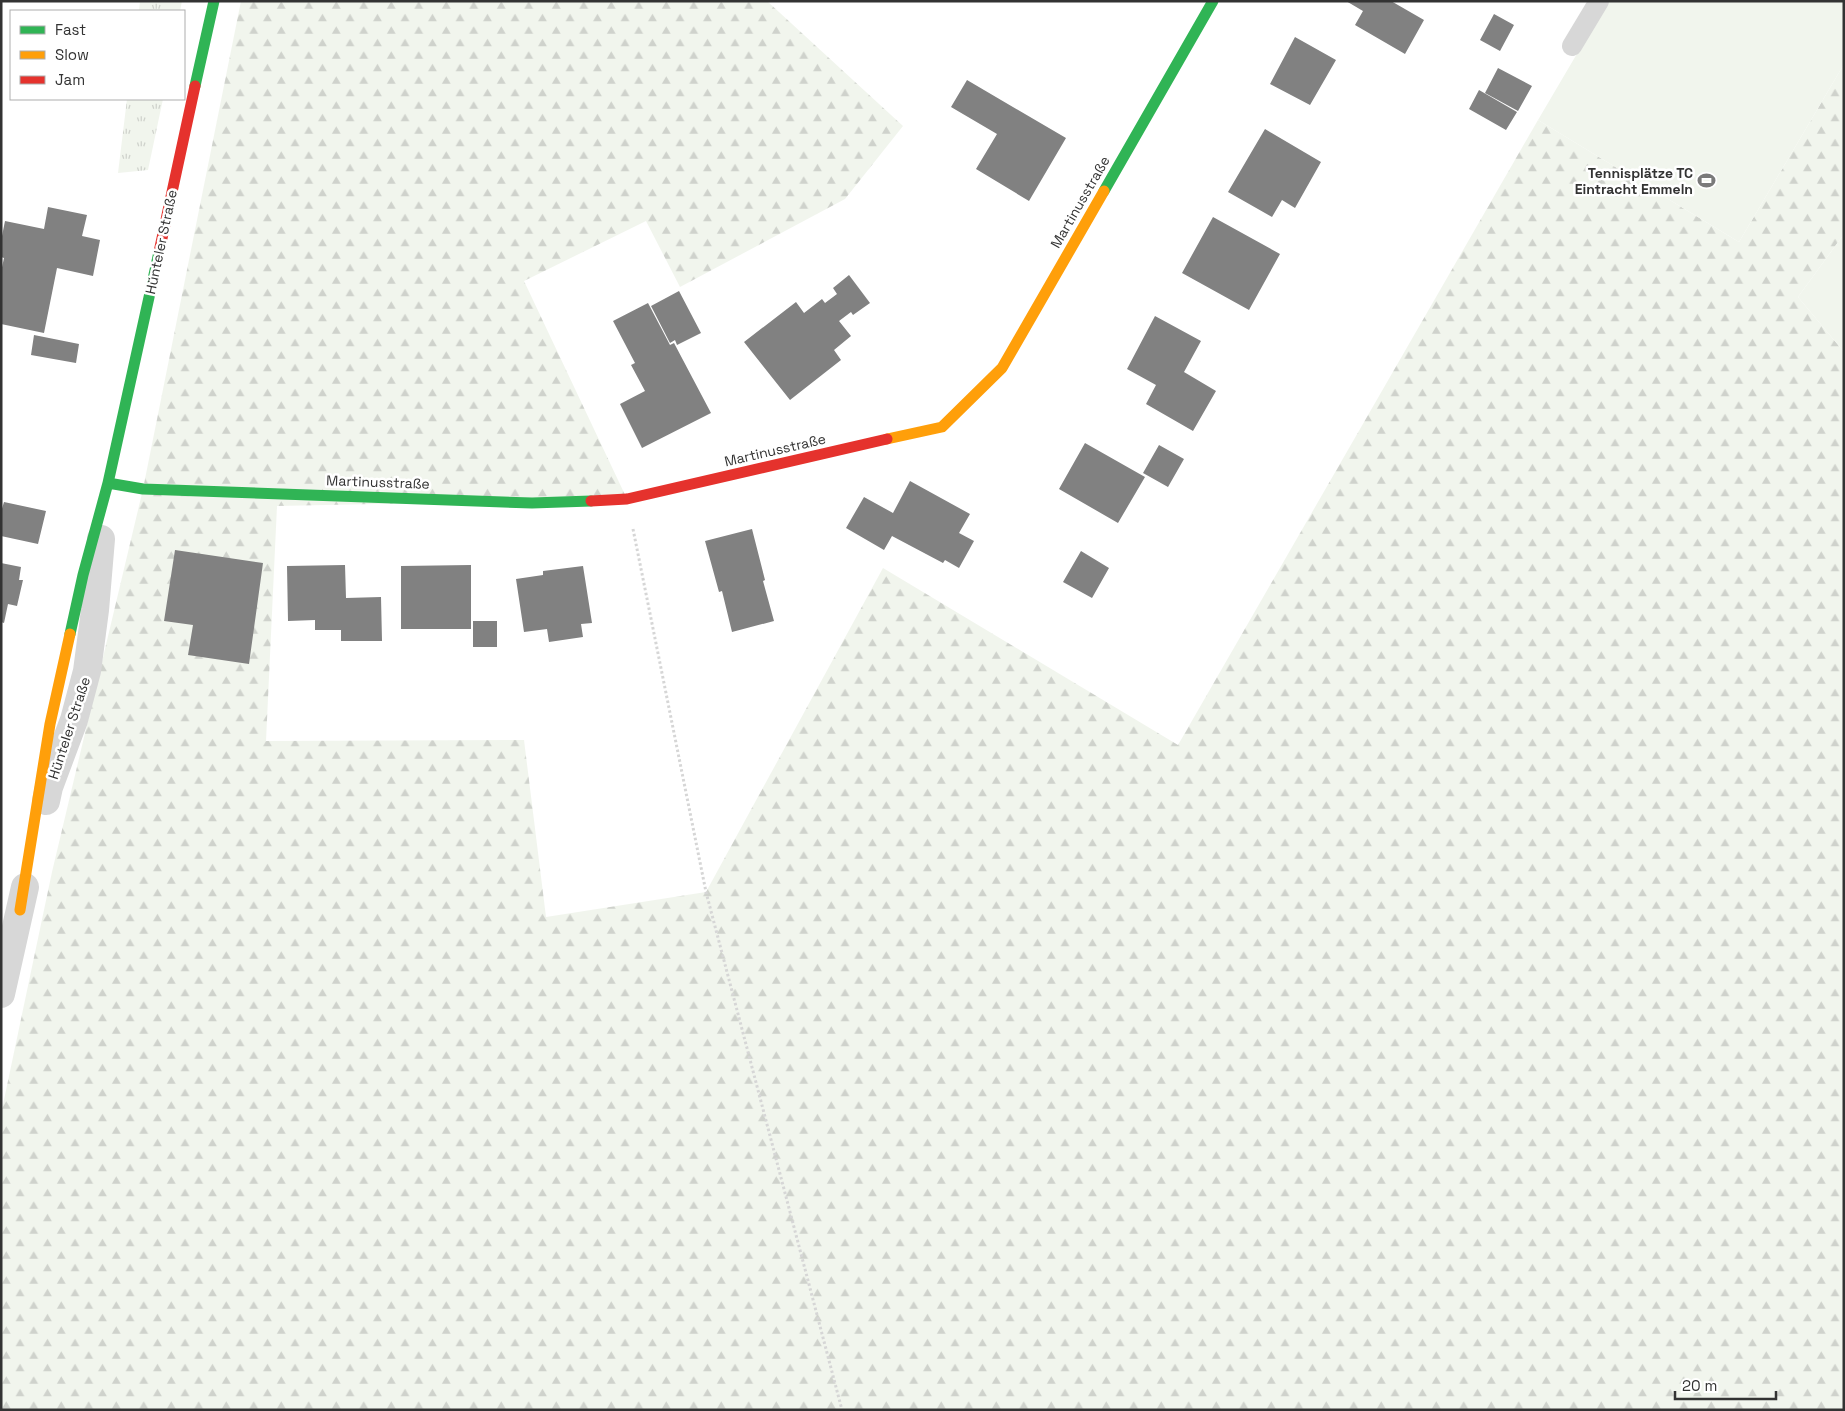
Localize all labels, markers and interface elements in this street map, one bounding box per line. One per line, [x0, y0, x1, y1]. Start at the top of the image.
legend [10, 10, 185, 100]
text: Fast [55, 20, 86, 39]
text: Slow [55, 45, 89, 64]
text: Jam [55, 70, 85, 89]
street label: Martinusstraße [1046, 153, 1114, 251]
place label: Tennisplätze TC Eintracht Emmeln [1575, 164, 1693, 198]
sports icon: Tennisplätze TC Eintracht Emmeln [1697, 171, 1717, 191]
street label: Hünteler Straße [141, 188, 181, 296]
street label: Martinusstraße [723, 430, 827, 470]
street label: Martinusstraße [326, 471, 430, 493]
street label: Hünteler Straße [44, 675, 94, 781]
scale bar [1675, 1368, 1776, 1400]
text: 20 m [1682, 1376, 1717, 1395]

